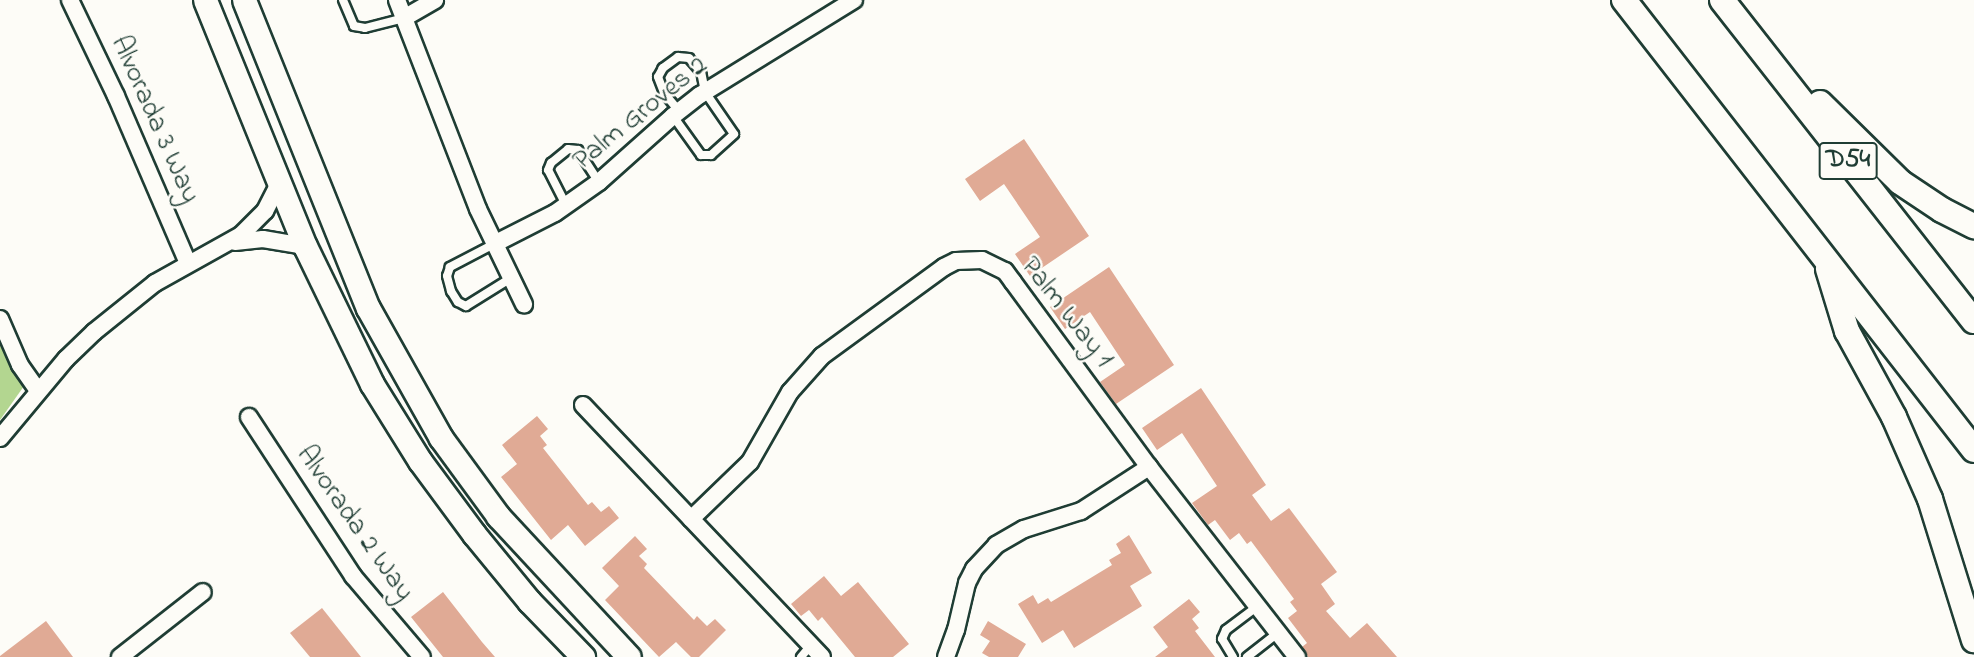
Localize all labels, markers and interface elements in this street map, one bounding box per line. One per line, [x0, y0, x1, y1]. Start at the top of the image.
street label: Alvorada 3 Way [102, 31, 206, 209]
street label: Palm Groves 2 [567, 50, 715, 178]
road number: D54 [1818, 138, 1878, 184]
street label: Palm Way 1 [1012, 251, 1120, 375]
street label: Alvorada 2 Way [288, 440, 420, 608]

